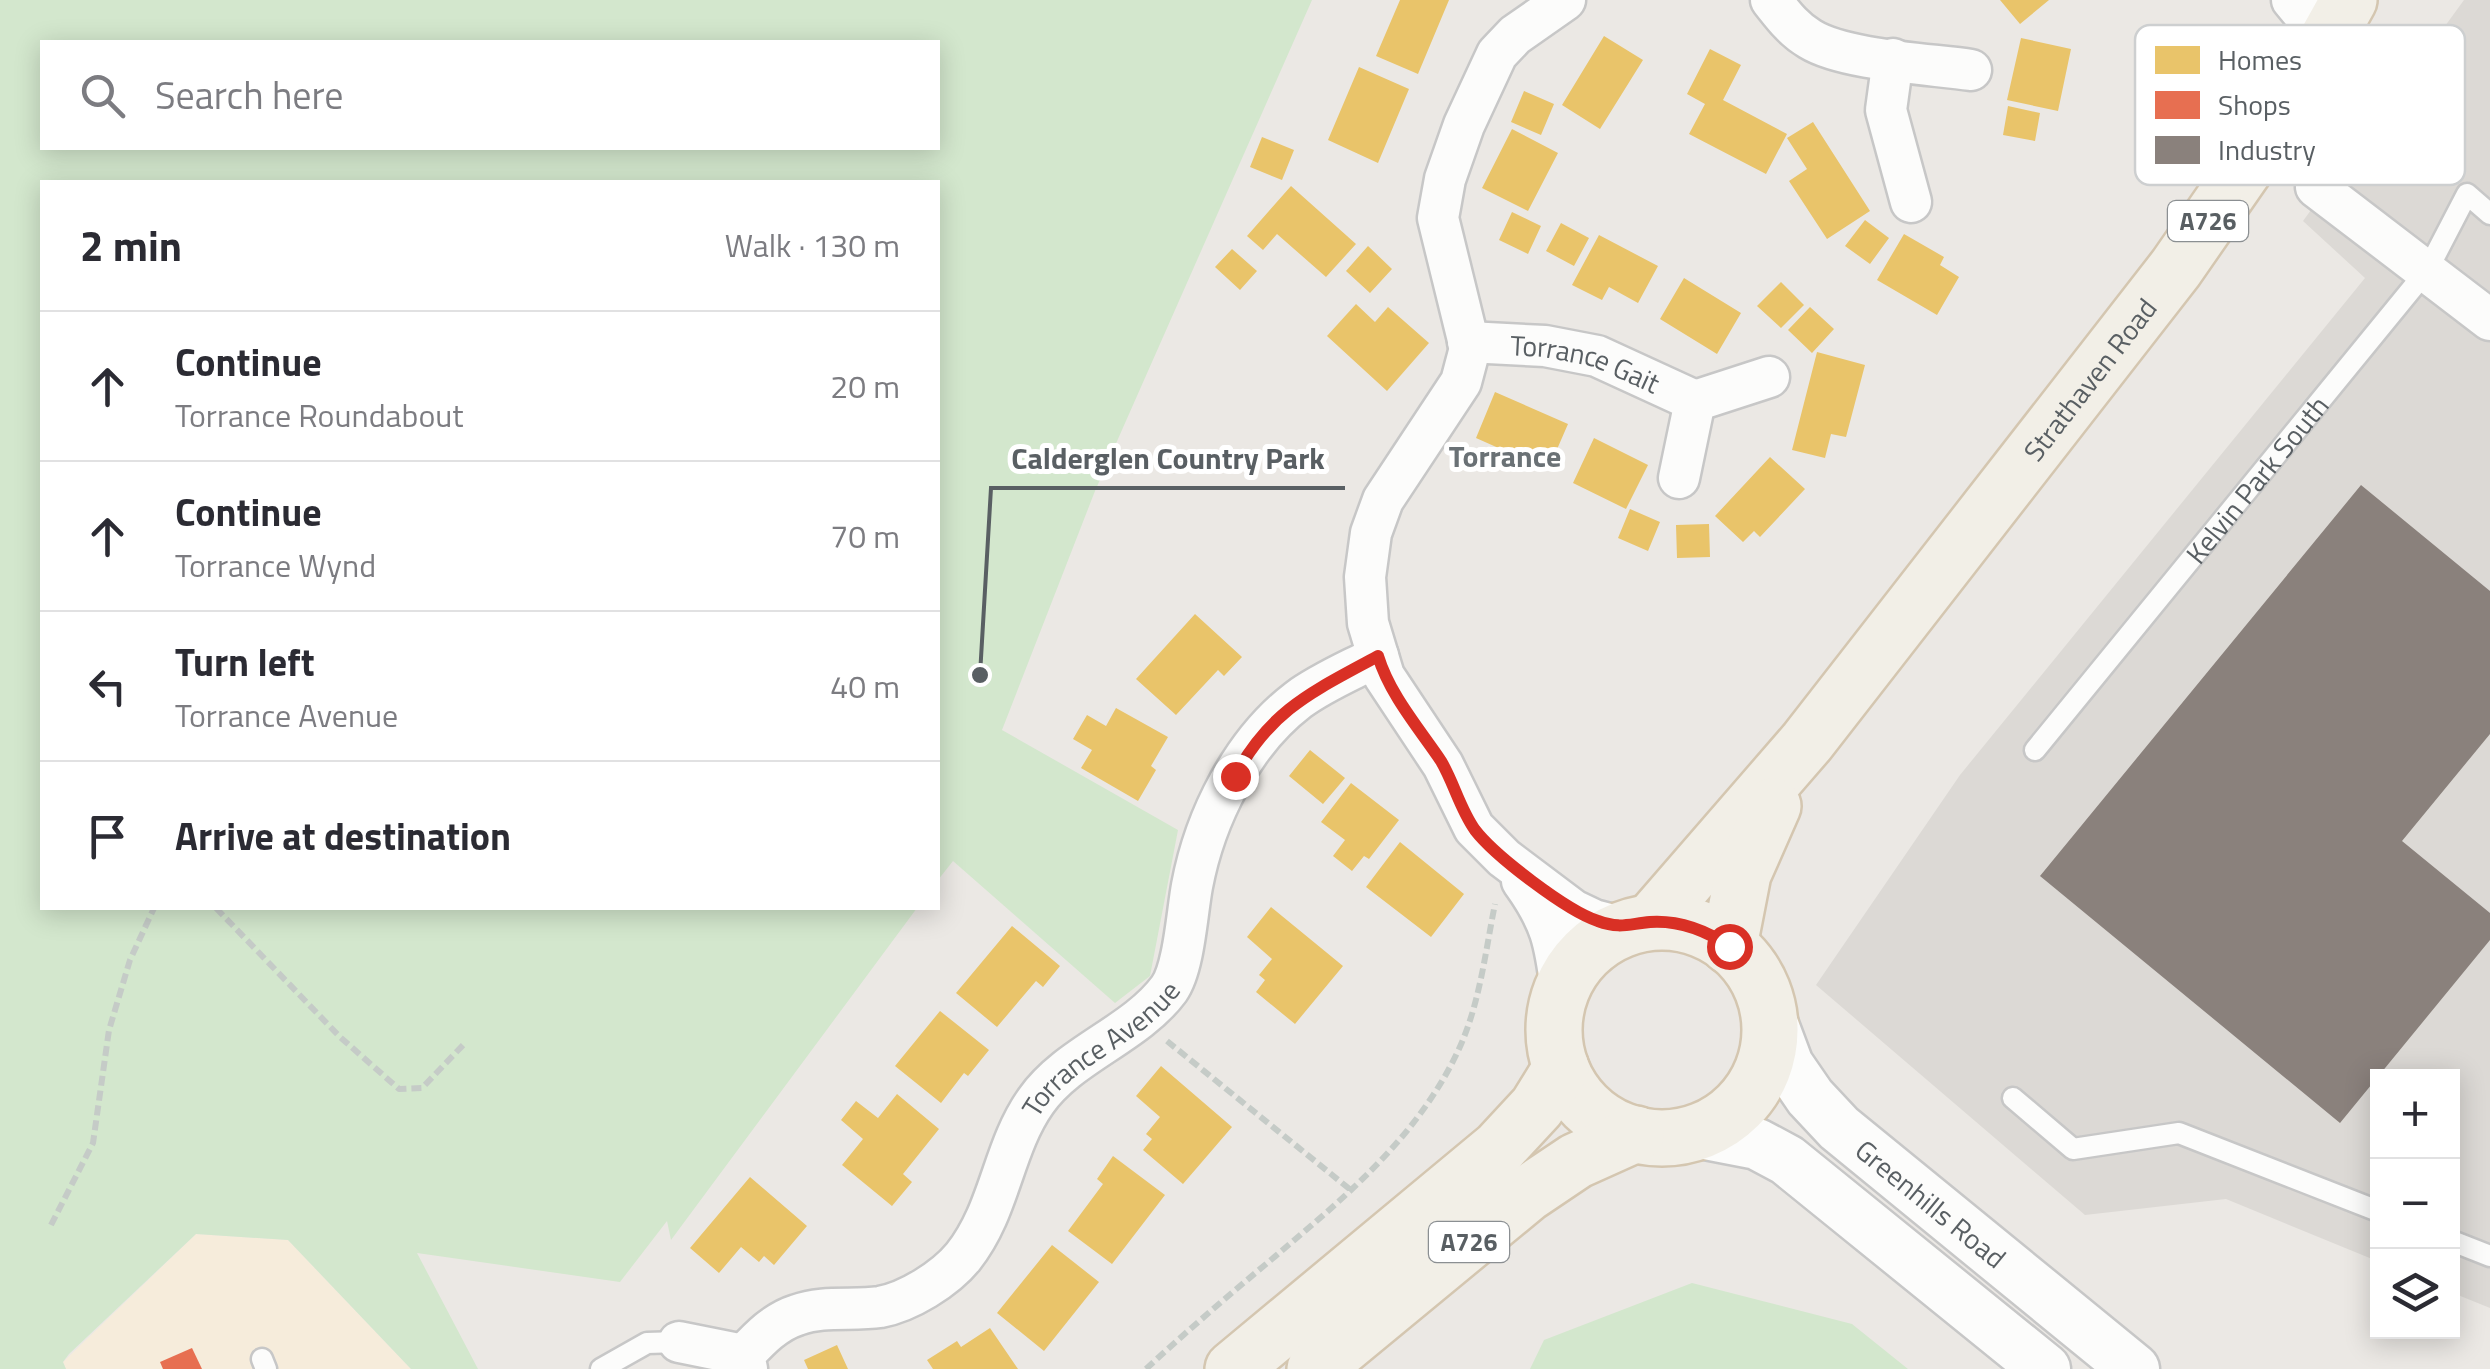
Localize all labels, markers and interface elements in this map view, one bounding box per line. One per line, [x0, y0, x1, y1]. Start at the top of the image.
legend [2135, 25, 2465, 185]
text: Homes [2218, 38, 2302, 81]
search box [40, 40, 940, 150]
text: Search here [155, 66, 343, 124]
icon: search [75, 68, 130, 123]
text: Shops [2218, 83, 2291, 126]
text: Industry [2218, 128, 2316, 171]
road number: A726 [2168, 201, 2248, 241]
text: 2 min [80, 213, 182, 277]
text: Walk · 130 m [725, 221, 900, 269]
street label: Strathaven Road [2012, 288, 2167, 470]
street label: Torrance Gait [1509, 323, 1667, 404]
text: Continue [175, 333, 322, 391]
icon: ahead [80, 359, 135, 414]
text: 20 m [830, 362, 900, 410]
street label: Kelvin Park South [2174, 385, 2338, 573]
text: Torrance Roundabout [175, 391, 464, 439]
callout: Calderglen Country Park [991, 428, 1345, 488]
district label: Torrance [1449, 433, 1561, 479]
text: Calderglen Country Park [1011, 435, 1325, 481]
text: Continue [175, 483, 322, 541]
icon: ahead [80, 509, 135, 564]
text: 70 m [830, 512, 900, 560]
text: Torrance Wynd [175, 541, 376, 589]
text: Turn left [175, 633, 315, 691]
icon: left [80, 659, 135, 714]
text: 40 m [830, 662, 900, 710]
text: Torrance Avenue [175, 691, 398, 739]
route end [1213, 754, 1259, 800]
text: Arrive at destination [175, 807, 511, 865]
icon: arrive [80, 809, 135, 864]
route start [1707, 924, 1753, 970]
street label: Torrance Avenue [1010, 971, 1190, 1125]
map controls [2370, 1069, 2460, 1339]
button: + [2370, 1069, 2460, 1159]
street label: Greenhills Road [1846, 1128, 2016, 1278]
button: − [2370, 1159, 2460, 1249]
road number: A726 [1429, 1222, 1509, 1262]
button: layers [2370, 1249, 2460, 1339]

